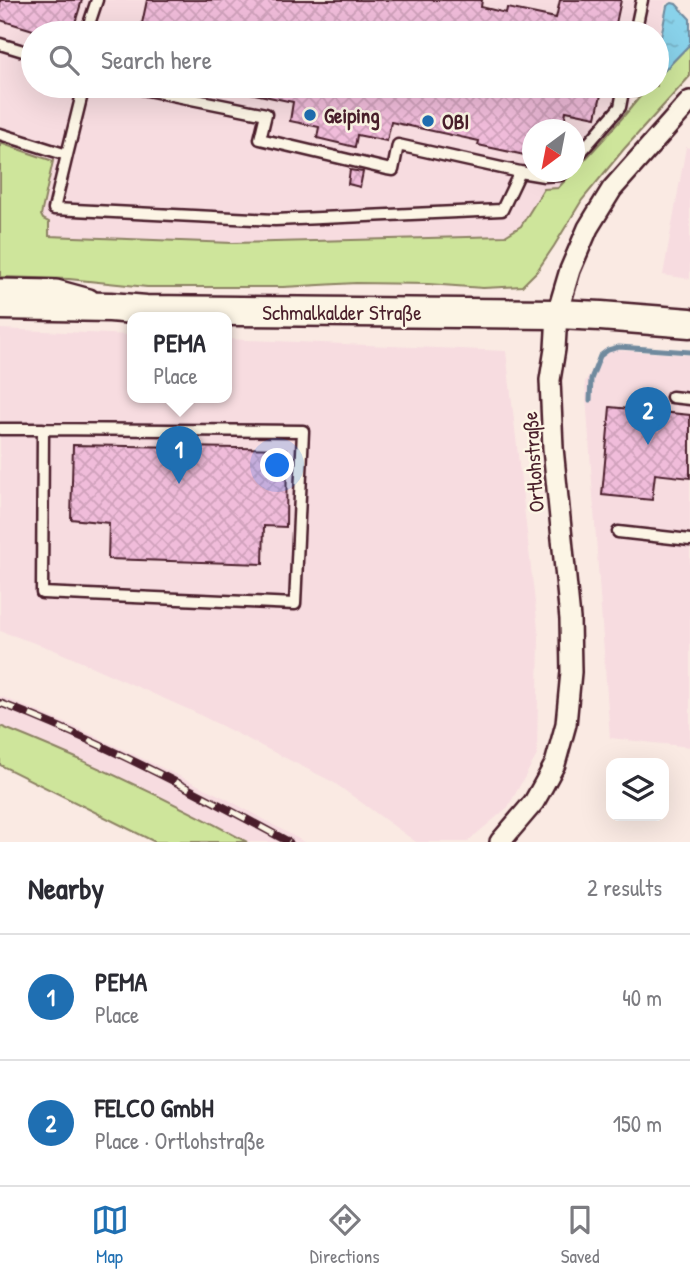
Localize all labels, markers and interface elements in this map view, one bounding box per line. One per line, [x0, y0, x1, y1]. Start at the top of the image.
search box [21, 21, 669, 98]
icon: search [45, 41, 83, 79]
text: Search here [101, 42, 212, 77]
place label: Geiping [324, 101, 380, 131]
marker: Geiping [302, 107, 318, 123]
place label: OBI [442, 107, 469, 136]
marker: OBI [420, 113, 436, 129]
north arrow [522, 119, 585, 182]
street label: Schmalkalder Straße [262, 298, 422, 327]
popup [127, 312, 232, 403]
text: PEMA [153, 325, 206, 360]
text: Place [153, 360, 198, 391]
pin: 2 [625, 387, 671, 445]
street label: Ortlohstraße [515, 411, 551, 513]
pin: 1 [156, 426, 202, 484]
your location [260, 448, 294, 482]
map controls [606, 758, 669, 821]
button: layers [606, 758, 669, 821]
text: Nearby [28, 868, 104, 908]
text: 2 results [587, 872, 662, 903]
text: PEMA [95, 964, 147, 999]
text: 1 [47, 982, 55, 1013]
text: 40 m [622, 982, 662, 1013]
text: Place [95, 999, 139, 1030]
text: FELCO GmbH [95, 1090, 214, 1125]
text: 2 [46, 1108, 56, 1139]
text: 150 m [613, 1108, 662, 1139]
text: Place · Ortlohstraße [95, 1125, 265, 1156]
tab: Map [91, 1201, 129, 1269]
tab: Directions [310, 1201, 380, 1269]
tab: Saved [561, 1201, 599, 1269]

